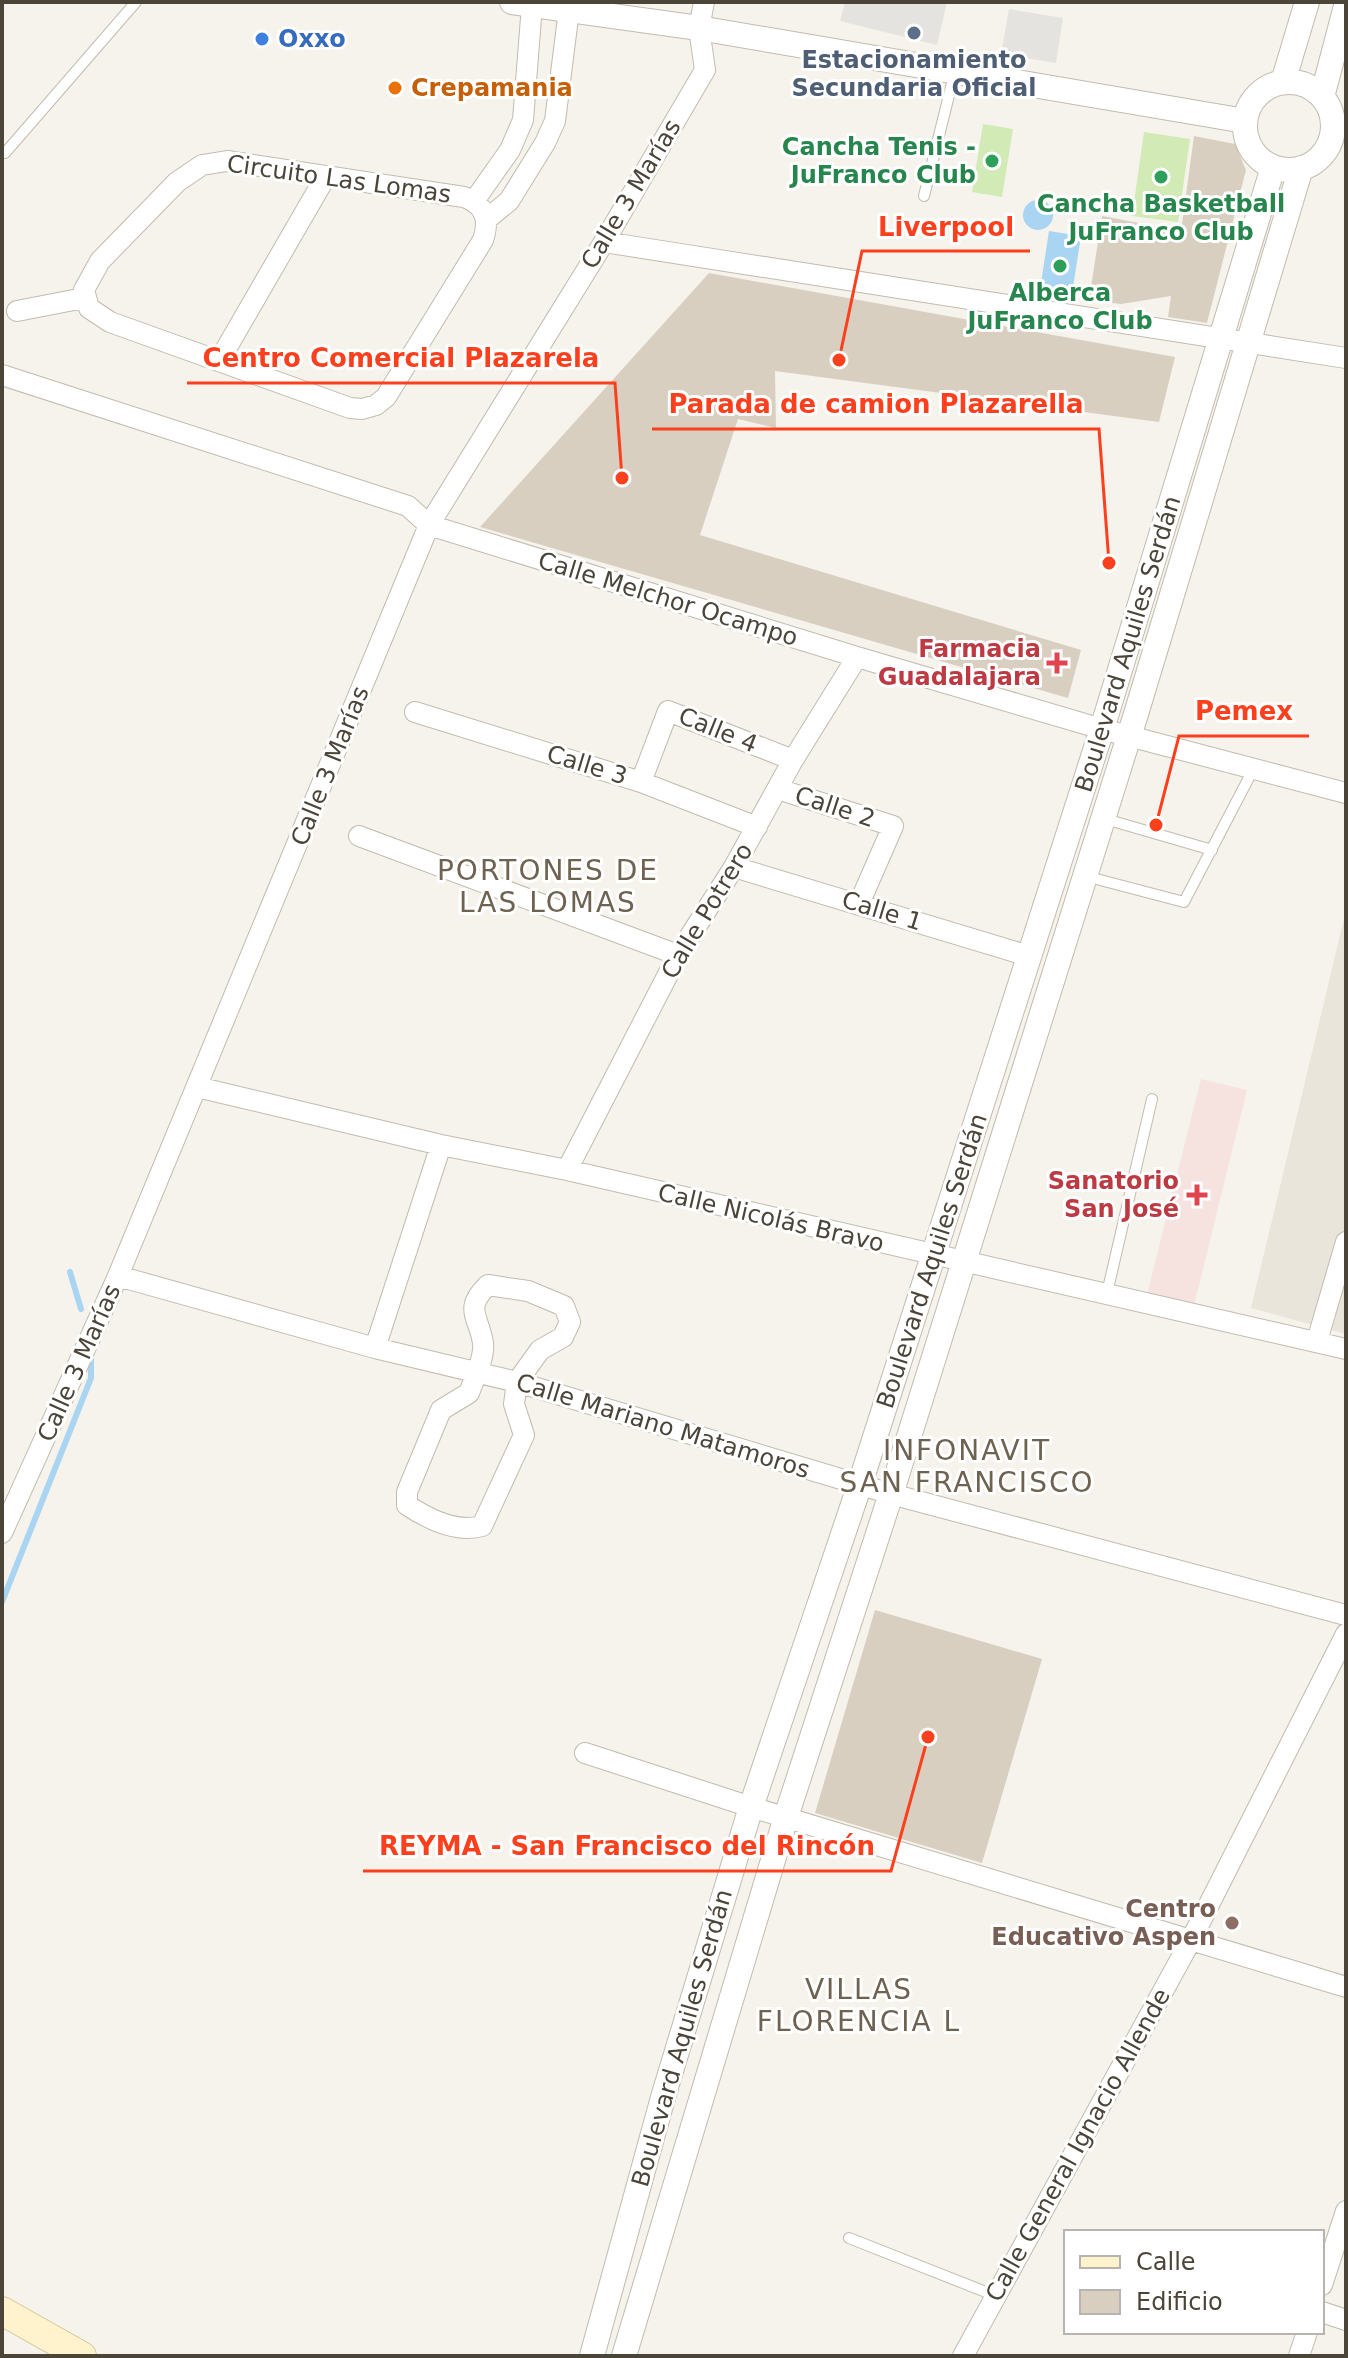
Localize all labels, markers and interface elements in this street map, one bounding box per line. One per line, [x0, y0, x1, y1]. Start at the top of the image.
marker: Estacionamiento Secundaria Oficial [905, 24, 923, 42]
place label: Oxxo [278, 25, 346, 53]
marker: Oxxo [253, 30, 271, 48]
place label: Estacionamiento Secundaria Oficial [791, 46, 1037, 102]
place label: Crepamania [411, 74, 573, 102]
marker: Crepamania [386, 79, 404, 97]
street label: Calle 3 Marías [575, 114, 687, 274]
place label: Cancha Tenis - JuFranco Club [782, 133, 976, 189]
street label: Circuito Las Lomas [225, 149, 453, 209]
marker: Cancha Tenis - JuFranco Club [983, 152, 1001, 170]
marker: Cancha Basketball JuFranco Club [1152, 168, 1170, 186]
place label: Cancha Basketball JuFranco Club [1037, 190, 1285, 246]
callout: Liverpool [862, 201, 1030, 251]
text: Liverpool [878, 212, 1014, 242]
marker: Alberca JuFranco Club [1051, 257, 1069, 275]
place label: Alberca JuFranco Club [965, 279, 1153, 335]
callout: Centro Comercial Plazarela [187, 333, 615, 383]
text: Centro Comercial Plazarela [203, 343, 599, 373]
callout: Parada de camion Plazarella [652, 379, 1099, 429]
text: Parada de camion Plazarella [668, 389, 1084, 419]
street label: Boulevard Aquiles Serdán [1070, 492, 1186, 796]
street label: Calle Melchor Ocampo [535, 546, 801, 652]
place label: Farmacia Guadalajara [878, 635, 1041, 691]
marker: Farmacia Guadalajara [1048, 654, 1066, 672]
street label: Calle 3 Marías [285, 682, 375, 850]
callout: Pemex [1179, 686, 1309, 736]
text: Pemex [1195, 696, 1293, 726]
street label: Calle 4 [675, 702, 761, 758]
street label: Calle 3 [543, 740, 631, 790]
street label: Calle 2 [791, 781, 879, 833]
street label: Calle Potrero [656, 838, 758, 984]
district label: PORTONES DE LAS LOMAS [437, 854, 659, 919]
street label: Calle 1 [838, 886, 926, 936]
street label: Boulevard Aquiles Serdán [871, 1110, 993, 1412]
place label: Sanatorio San José [1048, 1167, 1179, 1223]
street label: Calle Nicolás Bravo [655, 1178, 887, 1258]
marker: Sanatorio San José [1186, 1184, 1208, 1206]
street label: Calle 3 Marías [32, 1280, 126, 1446]
street label: Calle Mariano Matamoros [513, 1368, 813, 1484]
district label: INFONAVIT SAN FRANCISCO [840, 1434, 1095, 1499]
callout: REYMA - San Francisco del Rincón [363, 1821, 891, 1871]
text: REYMA - San Francisco del Rincón [379, 1831, 875, 1861]
street label: Boulevard Aquiles Serdán [626, 1886, 738, 2190]
place label: Centro Educativo Aspen [991, 1895, 1216, 1951]
marker: Centro Educativo Aspen [1223, 1914, 1241, 1932]
district label: VILLAS FLORENCIA L [757, 1973, 961, 2038]
street label: Calle General Ignacio Allende [980, 1983, 1176, 2307]
legend [1064, 2230, 1324, 2334]
text: Edificio [1136, 2288, 1223, 2316]

